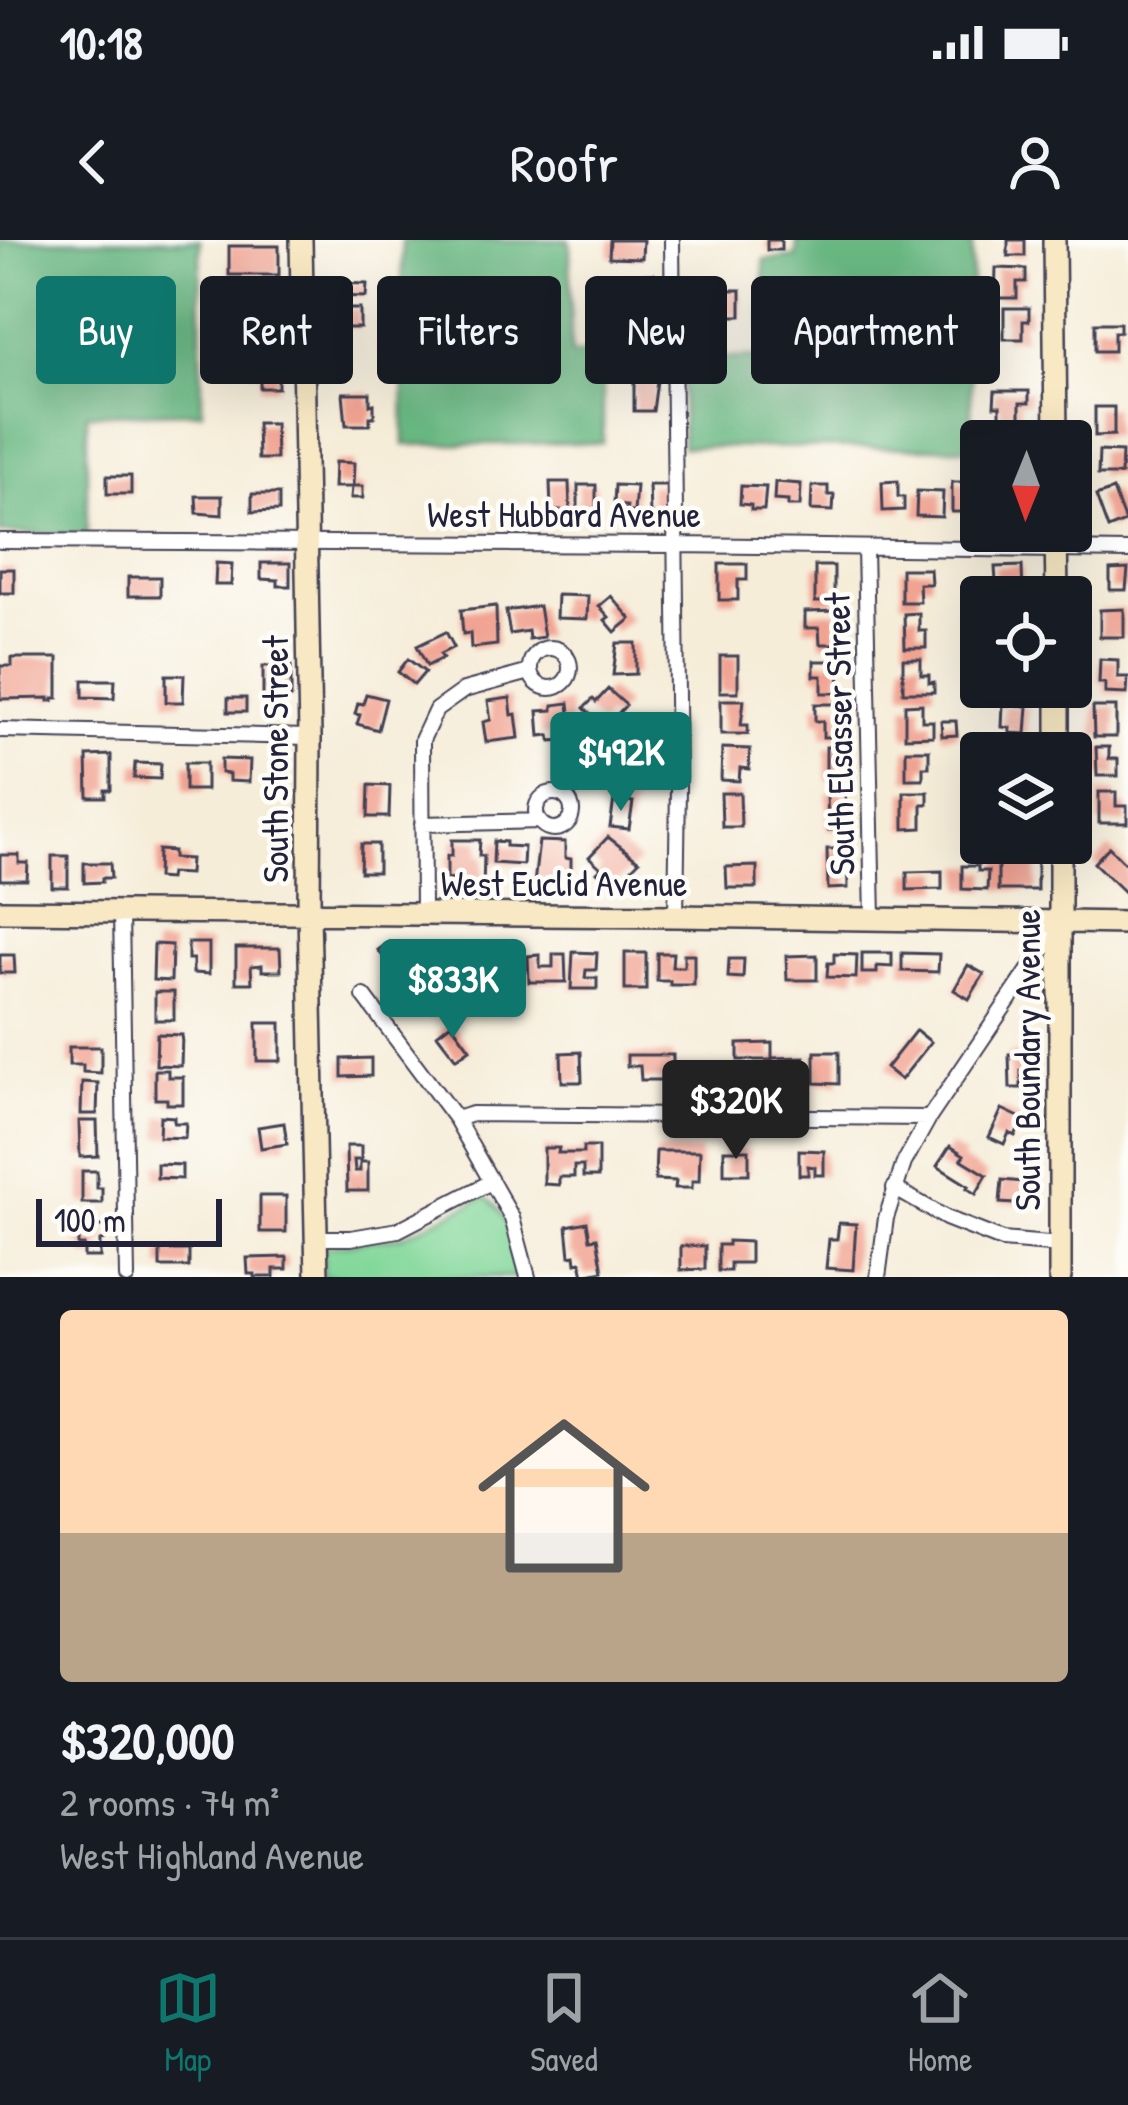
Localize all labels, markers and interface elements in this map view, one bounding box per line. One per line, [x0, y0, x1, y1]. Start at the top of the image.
text: 10:18 [60, 12, 143, 73]
text: Roofr [510, 126, 618, 199]
icon: back [60, 129, 126, 195]
icon: person [1002, 129, 1068, 195]
chip: Buy [36, 276, 176, 384]
chip: Rent [200, 276, 353, 384]
chip: Filters [377, 276, 561, 384]
chip: New [585, 276, 727, 384]
chip: Apartment [751, 276, 1000, 384]
north arrow [960, 420, 1092, 552]
map controls [960, 420, 1092, 864]
street label: West Hubbard Avenue [427, 489, 701, 538]
button: locate [960, 576, 1092, 708]
street label: South Elsasser Street [812, 592, 865, 876]
street label: South Stone Street [250, 635, 299, 883]
pin: $492K [537, 712, 705, 814]
text: $492K [577, 724, 665, 777]
button: layers [960, 732, 1092, 864]
street label: West Euclid Avenue [441, 858, 687, 907]
street label: South Boundary Avenue [1002, 909, 1051, 1211]
pin: $833K [369, 939, 537, 1041]
text: $833K [407, 951, 499, 1004]
pin: $320K [652, 1060, 820, 1162]
text: $320K [689, 1072, 783, 1125]
scale bar [36, 1193, 222, 1246]
text: 100 m [54, 1198, 126, 1242]
icon: home [456, 1388, 672, 1604]
text: $320,000 [60, 1706, 234, 1775]
text: 2 rooms · 74 m² [60, 1775, 279, 1828]
text: West Highland Avenue [60, 1828, 364, 1881]
tab: Map [155, 1965, 221, 2081]
tab: Saved [530, 1965, 598, 2081]
tab: Home [907, 1965, 973, 2081]

